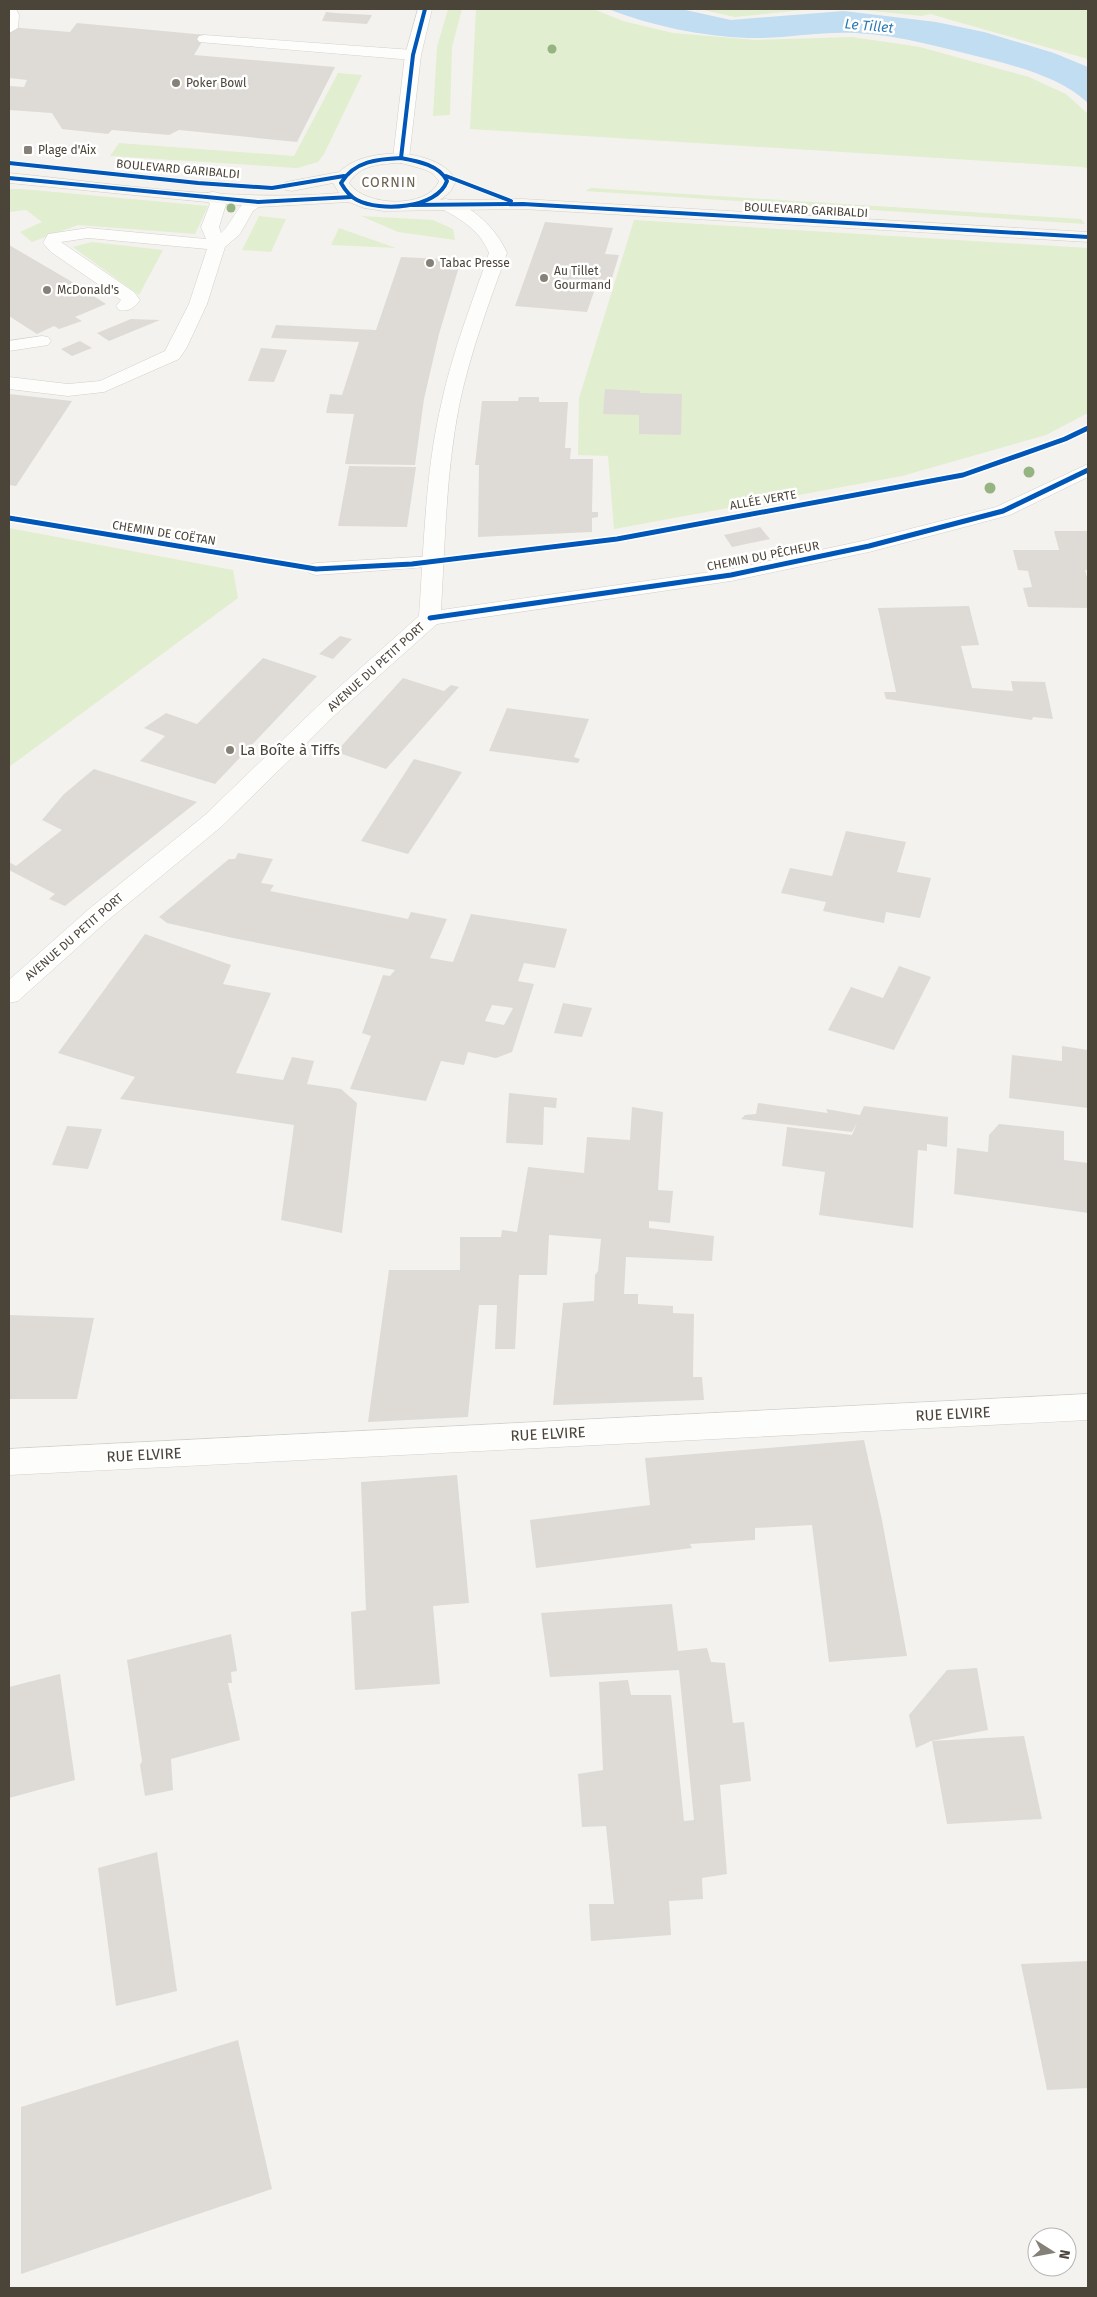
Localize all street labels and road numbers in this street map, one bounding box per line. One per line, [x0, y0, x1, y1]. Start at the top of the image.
street label: BOULEVARD GARIBALDI [116, 157, 240, 181]
street label: BOULEVARD GARIBALDI [744, 200, 868, 220]
street label: ALLÉE VERTE [728, 486, 797, 513]
street label: CHEMIN DE COËTAN [111, 517, 217, 548]
street label: CHEMIN DU PÊCHEUR [705, 537, 820, 574]
street label: AVENUE DU PETIT PORT [325, 619, 428, 714]
street label: AVENUE DU PETIT PORT [22, 890, 127, 983]
street label: RUE ELVIRE [915, 1403, 991, 1425]
street label: RUE ELVIRE [510, 1423, 586, 1445]
street label: RUE ELVIRE [106, 1444, 182, 1466]

